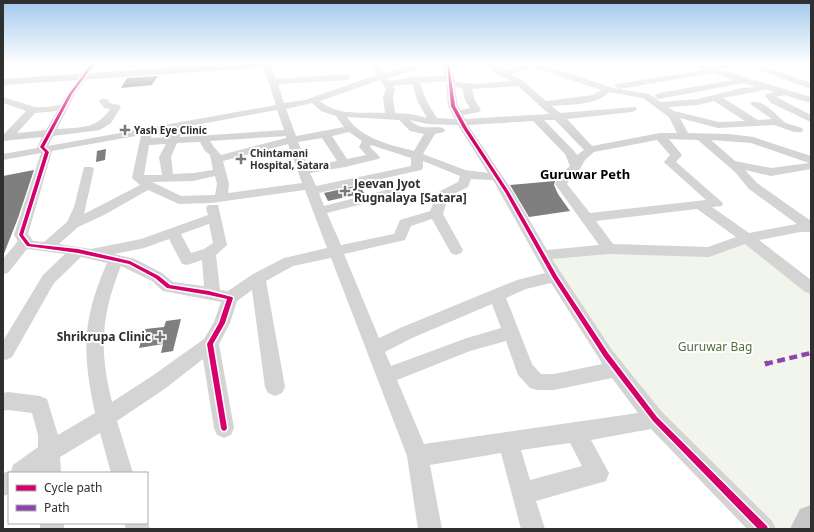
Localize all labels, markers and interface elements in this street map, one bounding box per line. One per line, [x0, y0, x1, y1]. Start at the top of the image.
place label: Yash Eye Clinic [134, 123, 207, 137]
marker: Yash Eye Clinic [119, 124, 131, 136]
place label: Chintamani Hospital, Satara [250, 146, 329, 172]
marker: Chintamani Hospital, Satara [235, 153, 247, 165]
district label: Guruwar Peth [540, 165, 630, 183]
place label: Jeevan Jyot Rugnalaya [Satara] [353, 175, 467, 206]
marker: Jeevan Jyot Rugnalaya [Satara] [339, 185, 351, 197]
place label: Shrikrupa Clinic [57, 328, 151, 345]
marker: Shrikrupa Clinic [154, 331, 166, 343]
park label: Guruwar Bag [678, 338, 752, 355]
legend [8, 472, 148, 524]
text: Cycle path [44, 479, 102, 496]
text: Path [44, 499, 70, 516]

